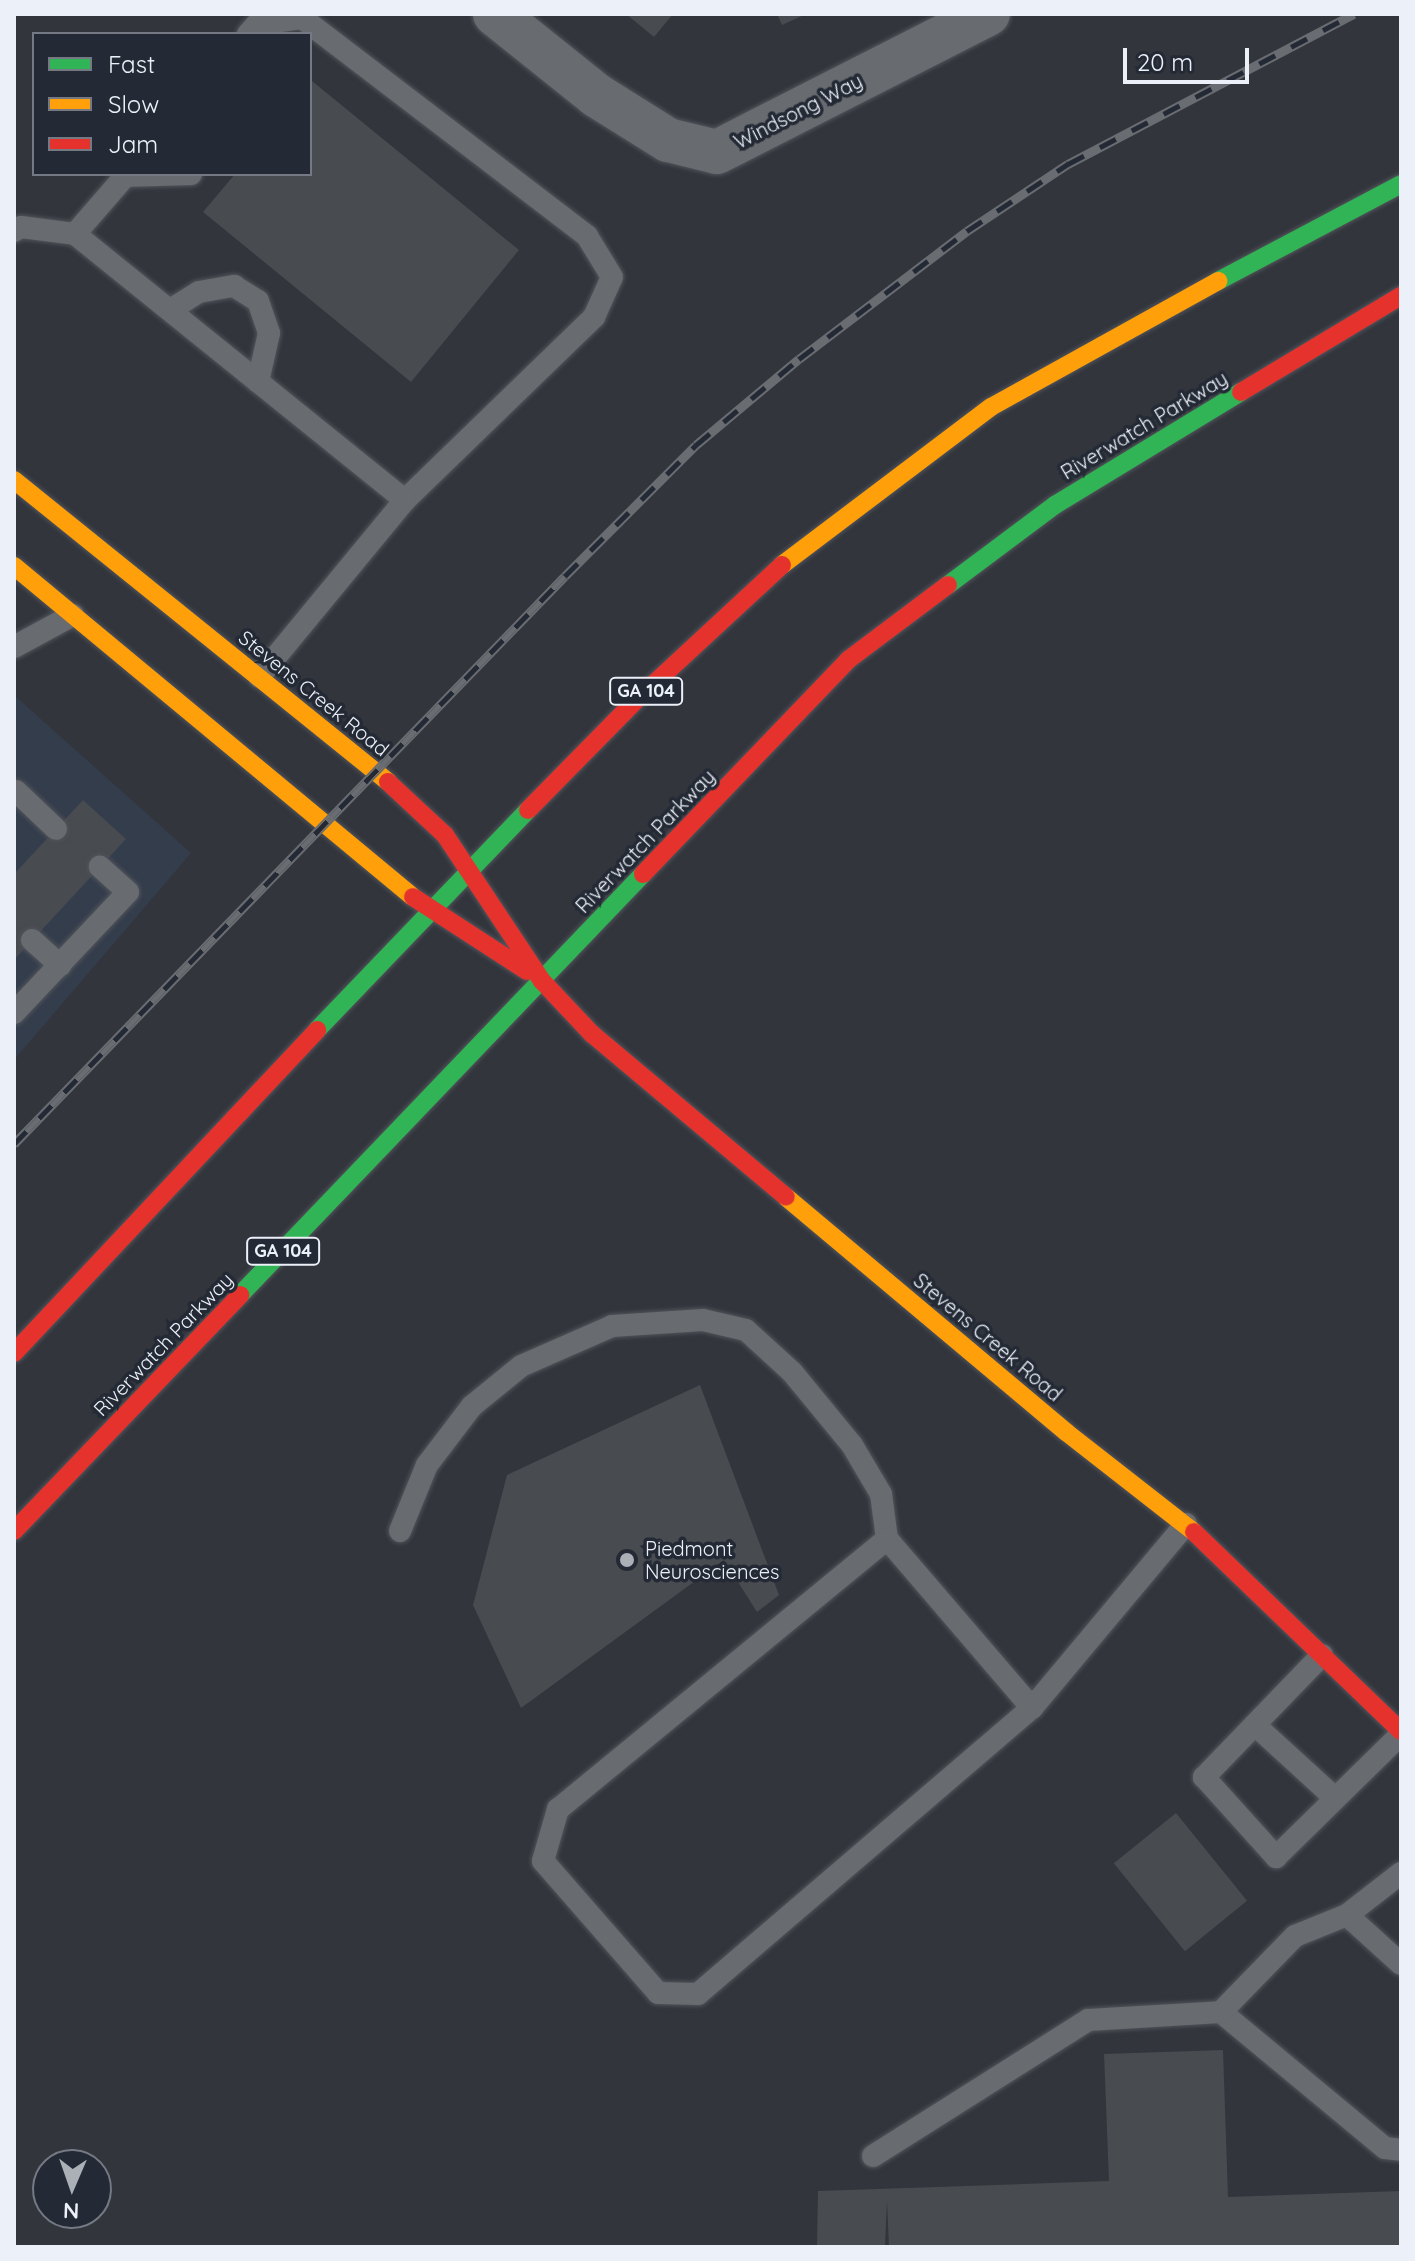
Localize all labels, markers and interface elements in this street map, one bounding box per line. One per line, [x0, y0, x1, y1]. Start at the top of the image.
legend [32, 32, 312, 176]
scale bar [1127, 32, 1253, 82]
text: 20 m [1137, 47, 1193, 77]
text: Fast [108, 49, 155, 79]
street label: Windsong Way [730, 68, 866, 154]
text: Slow [108, 89, 159, 119]
text: Jam [108, 129, 158, 159]
street label: Riverwatch Parkway [1056, 366, 1232, 484]
street label: Stevens Creek Road [234, 625, 394, 761]
road number: GA 104 [608, 677, 684, 705]
street label: Riverwatch Parkway [570, 764, 720, 918]
road number: GA 104 [245, 1237, 321, 1265]
street label: Riverwatch Parkway [88, 1267, 238, 1421]
street label: Stevens Creek Road [909, 1268, 1067, 1406]
place label: Piedmont Neurosciences [645, 1536, 779, 1583]
marker: Piedmont Neurosciences [616, 1549, 638, 1571]
north arrow [32, 2149, 112, 2229]
text: N [63, 2197, 80, 2225]

